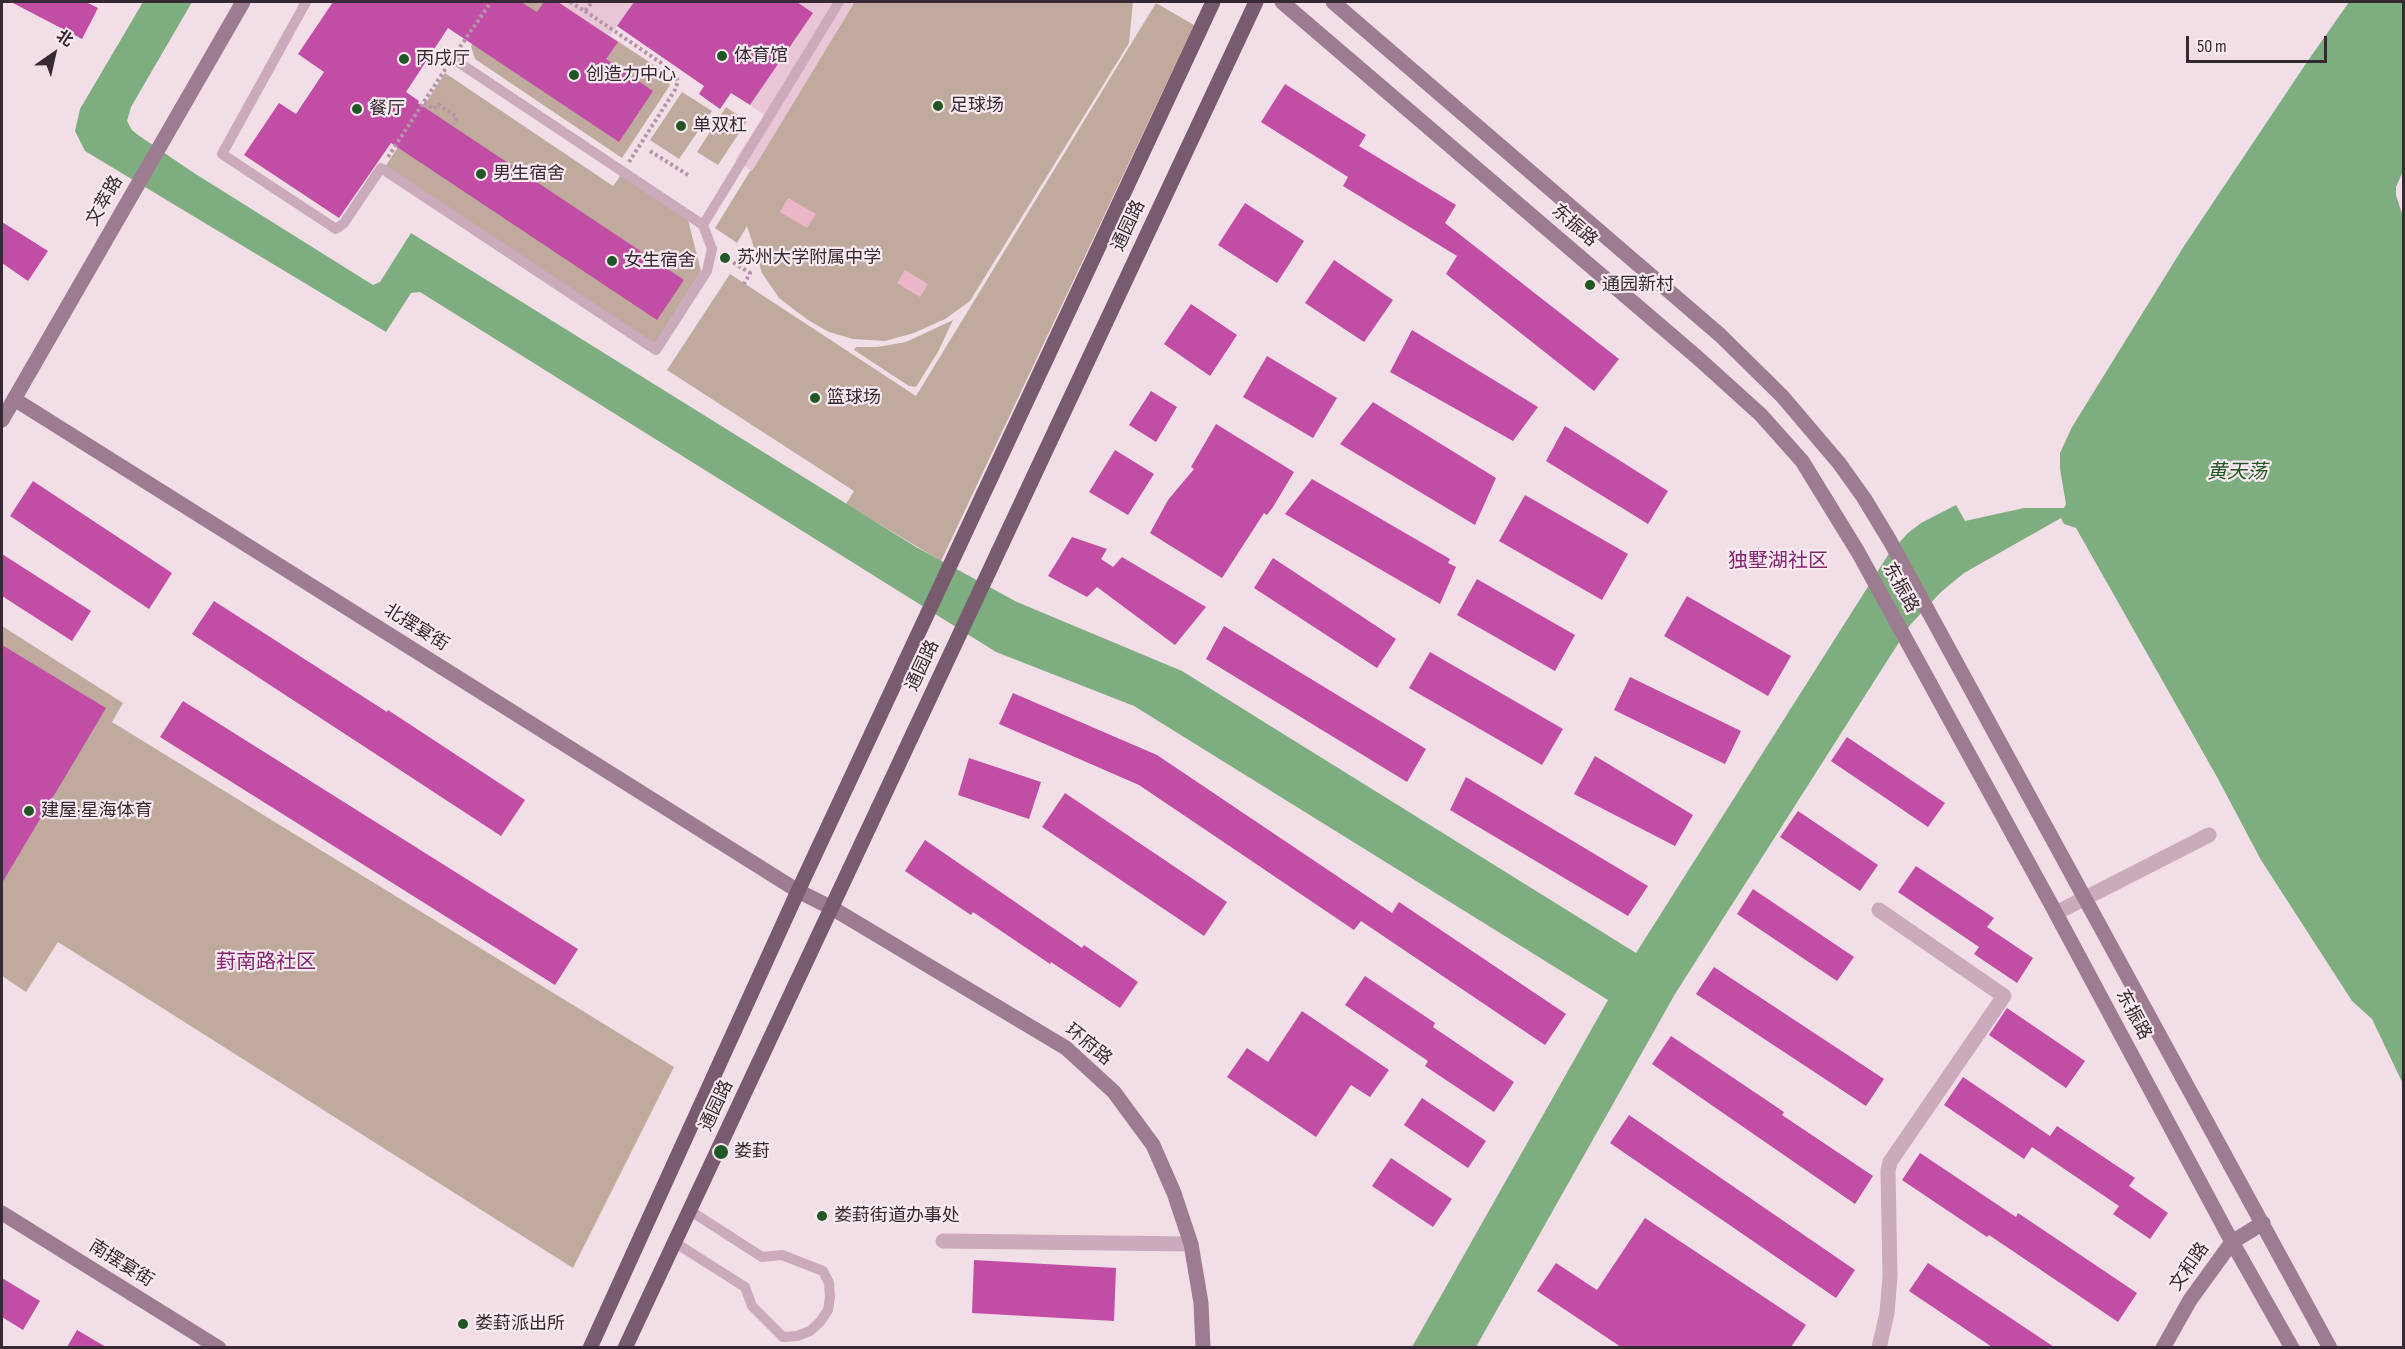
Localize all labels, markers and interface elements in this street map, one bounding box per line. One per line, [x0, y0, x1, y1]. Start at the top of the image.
north arrow [24, 24, 84, 84]
scale bar [2189, 24, 2330, 62]
text: 北 [52, 26, 76, 51]
text: 50 m [2197, 36, 2227, 57]
place label: 体育馆 [734, 45, 788, 67]
place label: 丙戌厅 [416, 48, 470, 70]
marker: 体育馆 [715, 49, 729, 63]
marker: 丙戌厅 [397, 52, 411, 66]
place label: 创造力中心 [586, 64, 676, 86]
marker: 创造力中心 [567, 68, 581, 82]
place label: 足球场 [950, 95, 1004, 117]
place label: 餐厅 [369, 98, 405, 120]
marker: 足球场 [931, 99, 945, 113]
marker: 餐厅 [350, 102, 364, 116]
place label: 单双杠 [693, 115, 747, 137]
marker: 单双杠 [674, 119, 688, 133]
place label: 男生宿舍 [493, 163, 565, 185]
marker: 男生宿舍 [474, 167, 488, 181]
street label: 文萃路 [82, 172, 128, 230]
street label: 通园路 [1108, 197, 1150, 255]
street label: 东振路 [1547, 200, 1601, 252]
place label: 苏州大学附属中学 [737, 247, 881, 269]
place label: 女生宿舍 [624, 250, 696, 272]
marker: 苏州大学附属中学 [718, 251, 732, 265]
marker: 女生宿舍 [605, 254, 619, 268]
place label: 通园新村 [1602, 274, 1674, 296]
marker: 通园新村 [1583, 278, 1597, 292]
place label: 篮球场 [827, 387, 881, 409]
marker: 篮球场 [808, 391, 822, 405]
water label: 黄天荡 [2207, 461, 2267, 485]
district label: 独墅湖社区 [1728, 550, 1828, 574]
street label: 东振路 [1877, 559, 1923, 617]
street label: 北摆宴街 [380, 600, 452, 656]
street label: 通园路 [902, 637, 944, 695]
place label: 建屋·星海体育 [41, 800, 153, 822]
marker: 建屋·星海体育 [22, 804, 36, 818]
district label: 葑南路社区 [216, 951, 316, 975]
street label: 东振路 [2111, 986, 2155, 1044]
street label: 环府路 [1060, 1020, 1116, 1070]
street label: 通园路 [696, 1077, 738, 1135]
place label: 娄葑 [734, 1141, 770, 1163]
marker: 娄葑 [712, 1143, 730, 1161]
place label: 娄葑街道办事处 [834, 1205, 960, 1227]
marker: 娄葑街道办事处 [815, 1209, 829, 1223]
street label: 南摆宴街 [85, 1236, 157, 1292]
street label: 文和路 [2166, 1239, 2214, 1295]
place label: 娄葑派出所 [475, 1313, 565, 1335]
marker: 娄葑派出所 [456, 1317, 470, 1331]

